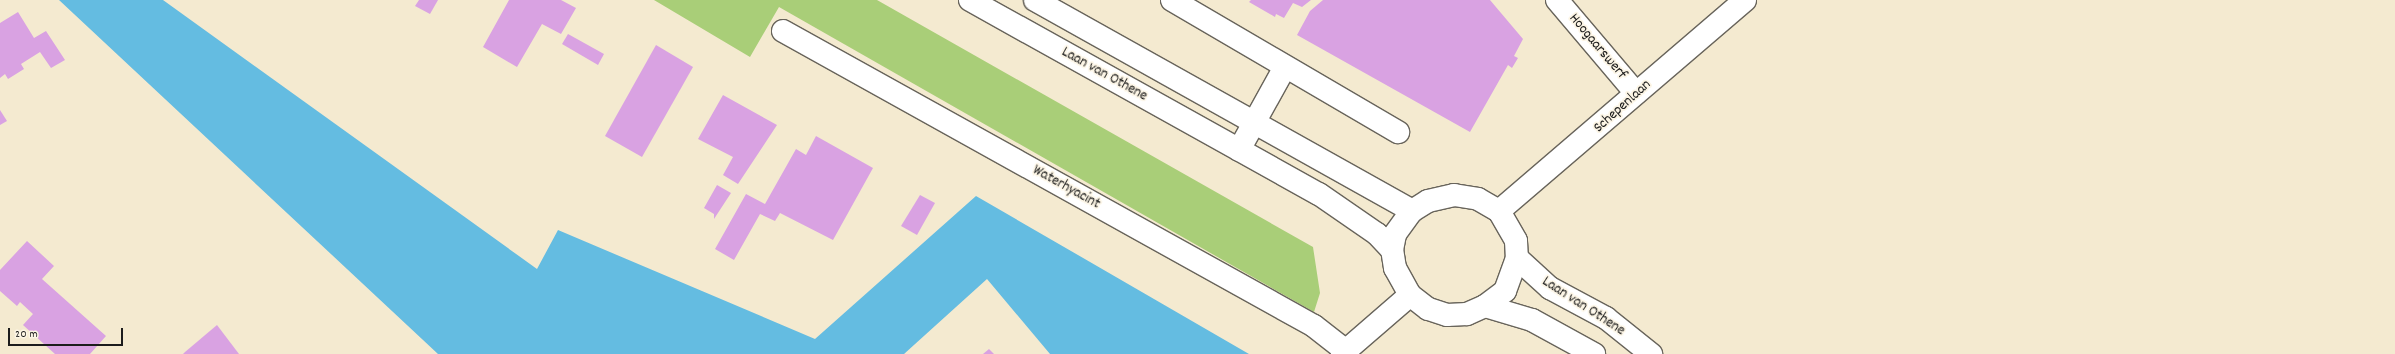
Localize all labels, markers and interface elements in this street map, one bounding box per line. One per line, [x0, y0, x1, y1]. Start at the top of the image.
street label: Hoogaarswerf [1564, 10, 1630, 84]
street label: Laan van Othene [1058, 44, 1150, 106]
street label: Schepenlaan [1591, 77, 1655, 137]
street label: Waterhyacint [1029, 162, 1103, 214]
street label: Laan van Othene [1538, 273, 1628, 341]
scale bar [10, 320, 125, 346]
text: 20 m [15, 326, 38, 343]

